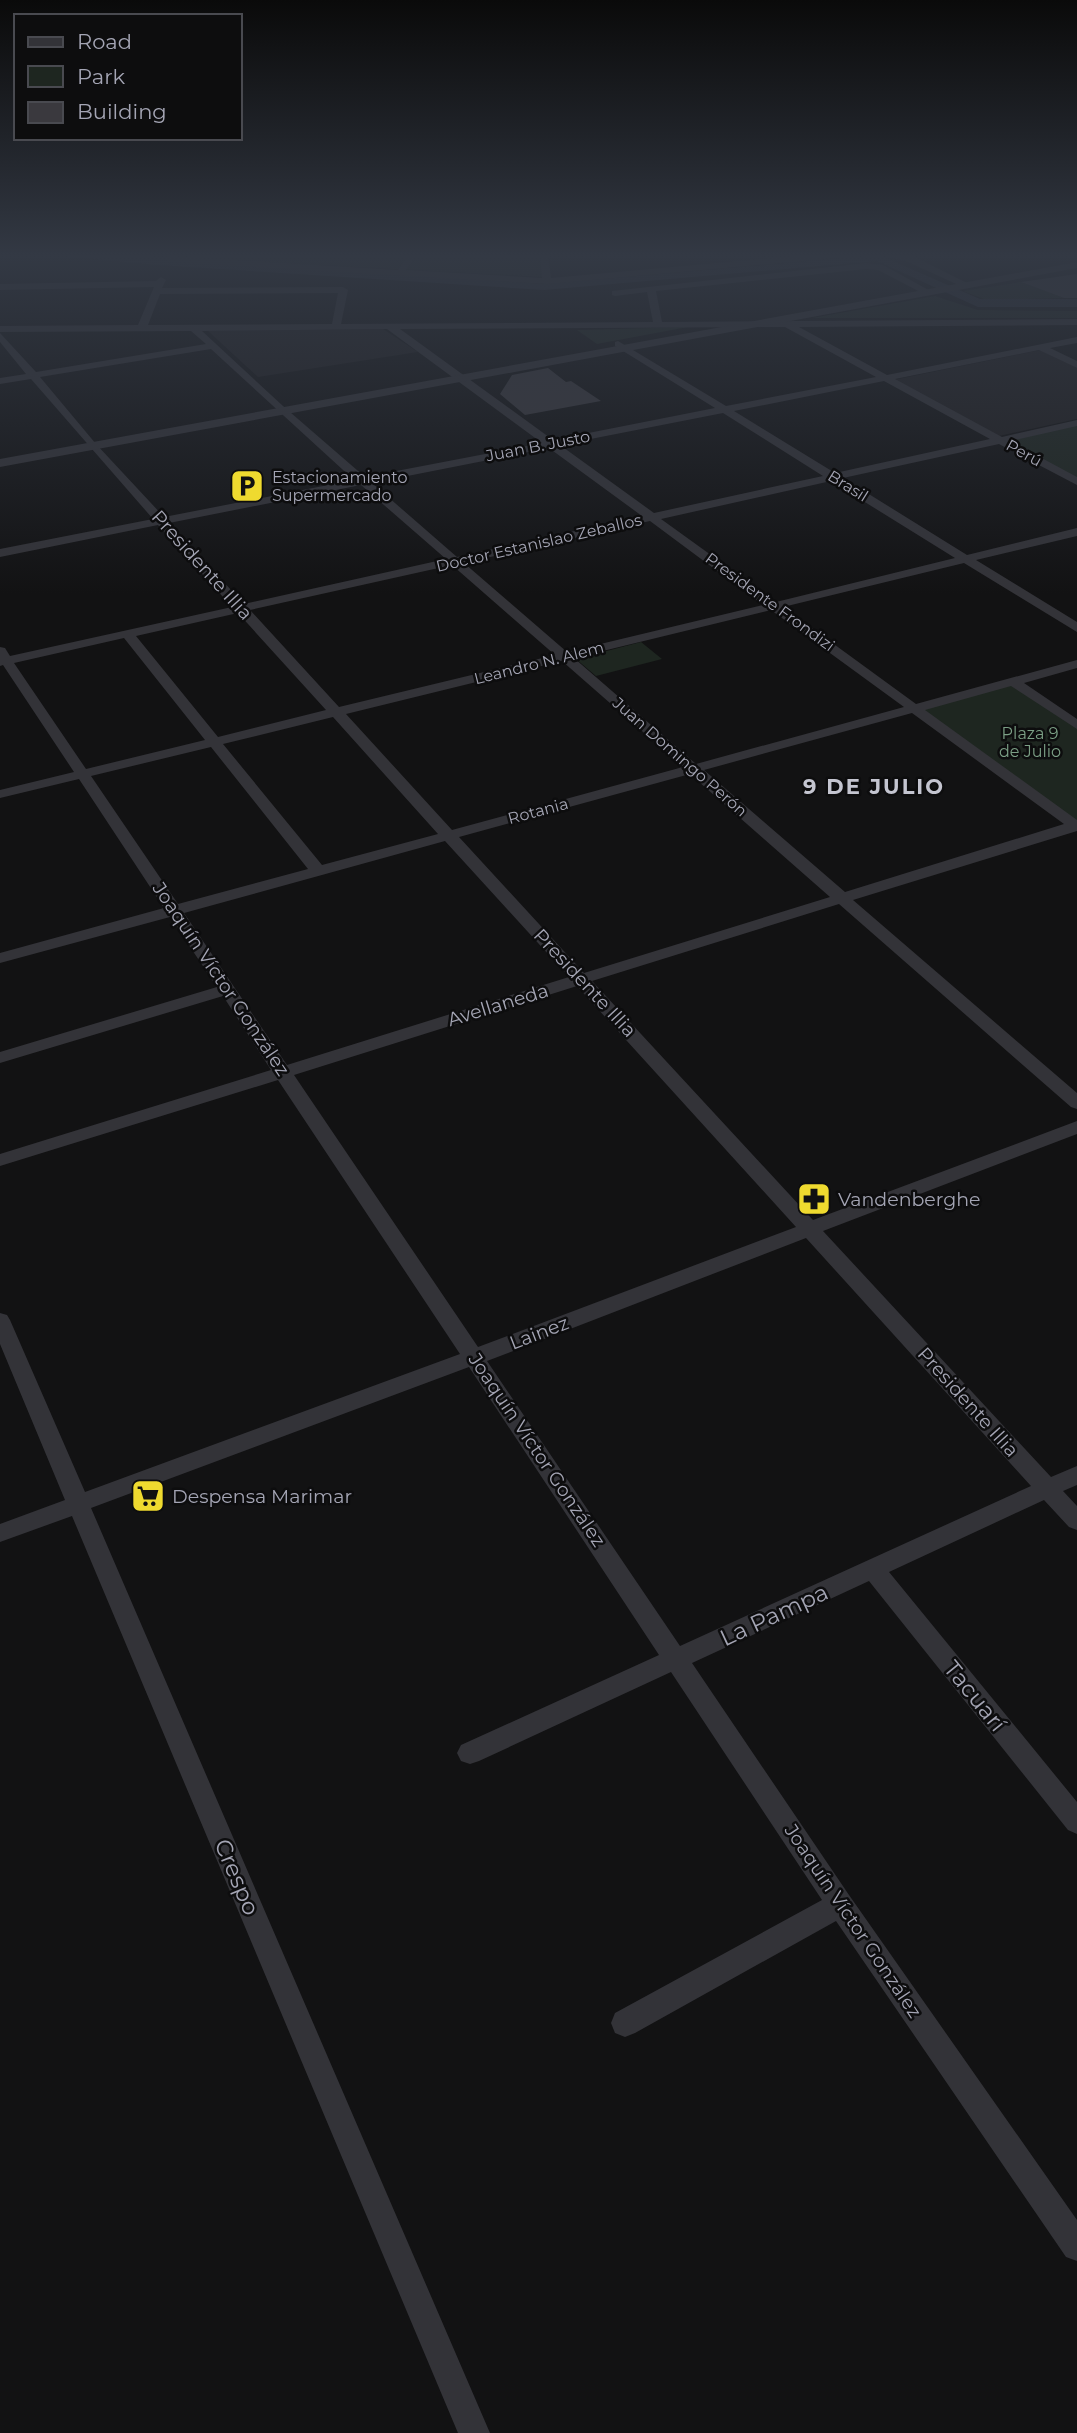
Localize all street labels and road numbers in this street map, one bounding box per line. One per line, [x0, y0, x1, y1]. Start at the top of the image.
street label: Juan B. Justo [483, 427, 592, 466]
street label: Perú [1003, 435, 1045, 471]
street label: Brasil [824, 466, 872, 506]
street label: Presidente Illia [147, 505, 257, 625]
street label: Doctor Estanislao Zeballos [434, 510, 644, 576]
street label: Presidente Frondizi [702, 549, 838, 655]
street label: Leandro N. Alem [472, 638, 606, 688]
street label: Juan Domingo Perón [608, 693, 751, 821]
street label: Rotania [506, 794, 570, 828]
street label: Joaquín Víctor González [147, 877, 294, 1080]
street label: Presidente Illia [529, 924, 641, 1042]
street label: Avellaneda [445, 979, 551, 1031]
street label: Lainez [506, 1311, 572, 1355]
street label: Presidente Illia [913, 1342, 1023, 1462]
street label: Joaquín Víctor González [463, 1348, 610, 1551]
street label: La Pampa [715, 1578, 833, 1652]
street label: Tacuarí [938, 1655, 1013, 1738]
street label: Joaquín Víctor González [779, 1819, 926, 2022]
street label: Crespo [208, 1835, 266, 1919]

